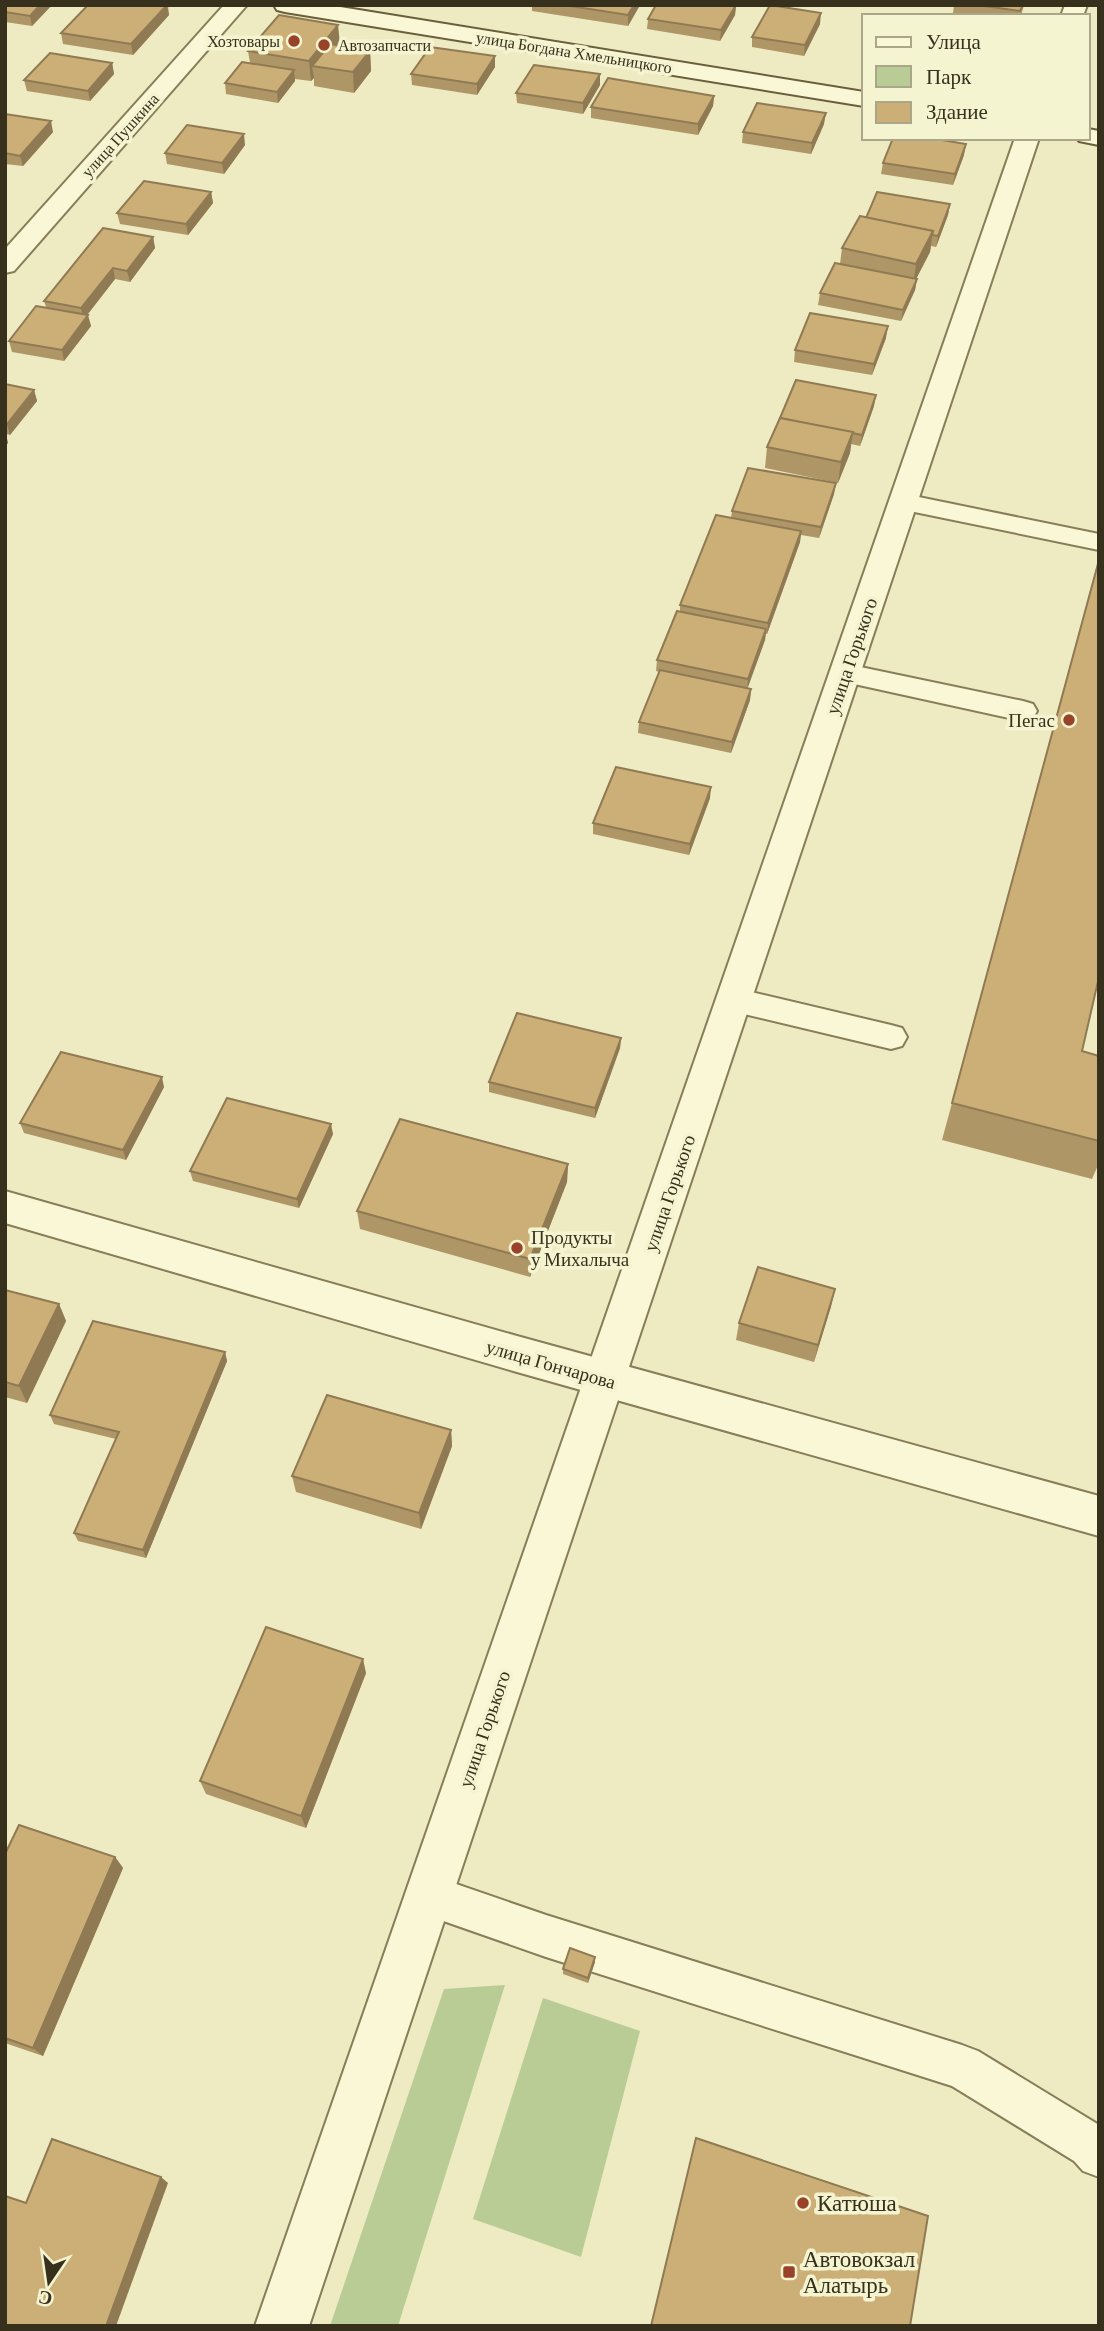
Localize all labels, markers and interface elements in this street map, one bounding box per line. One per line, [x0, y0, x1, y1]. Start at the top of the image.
legend [862, 14, 1090, 140]
street label: улица Богдана Хмельницкого [475, 29, 673, 77]
text: Улица [926, 30, 981, 54]
place label: Хозтовары [207, 33, 280, 51]
marker: Хозтовары [286, 33, 302, 49]
marker: Автозапчасти [316, 37, 332, 53]
place label: Автозапчасти [338, 37, 432, 54]
text: Парк [926, 65, 972, 89]
street label: улица Пушкина [78, 90, 163, 181]
text: Здание [926, 100, 988, 124]
street label: улица Горького [822, 595, 881, 717]
place label: Пегас [1008, 710, 1055, 731]
marker: Пегас [1061, 712, 1077, 728]
street label: улица Горького [640, 1132, 699, 1254]
place label: Продукты у Михалыча [531, 1227, 630, 1270]
marker: Продукты у Михалыча [509, 1240, 525, 1256]
street label: улица Гончарова [484, 1336, 619, 1393]
street label: улица Горького [455, 1668, 514, 1790]
place label: Катюша [817, 2190, 897, 2216]
marker: Катюша [795, 2195, 811, 2211]
place label: Автовокзал Алатырь [803, 2246, 915, 2298]
north arrow [14, 2247, 84, 2317]
marker: Автовокзал Алатырь [781, 2264, 797, 2280]
text: С [36, 2286, 54, 2310]

